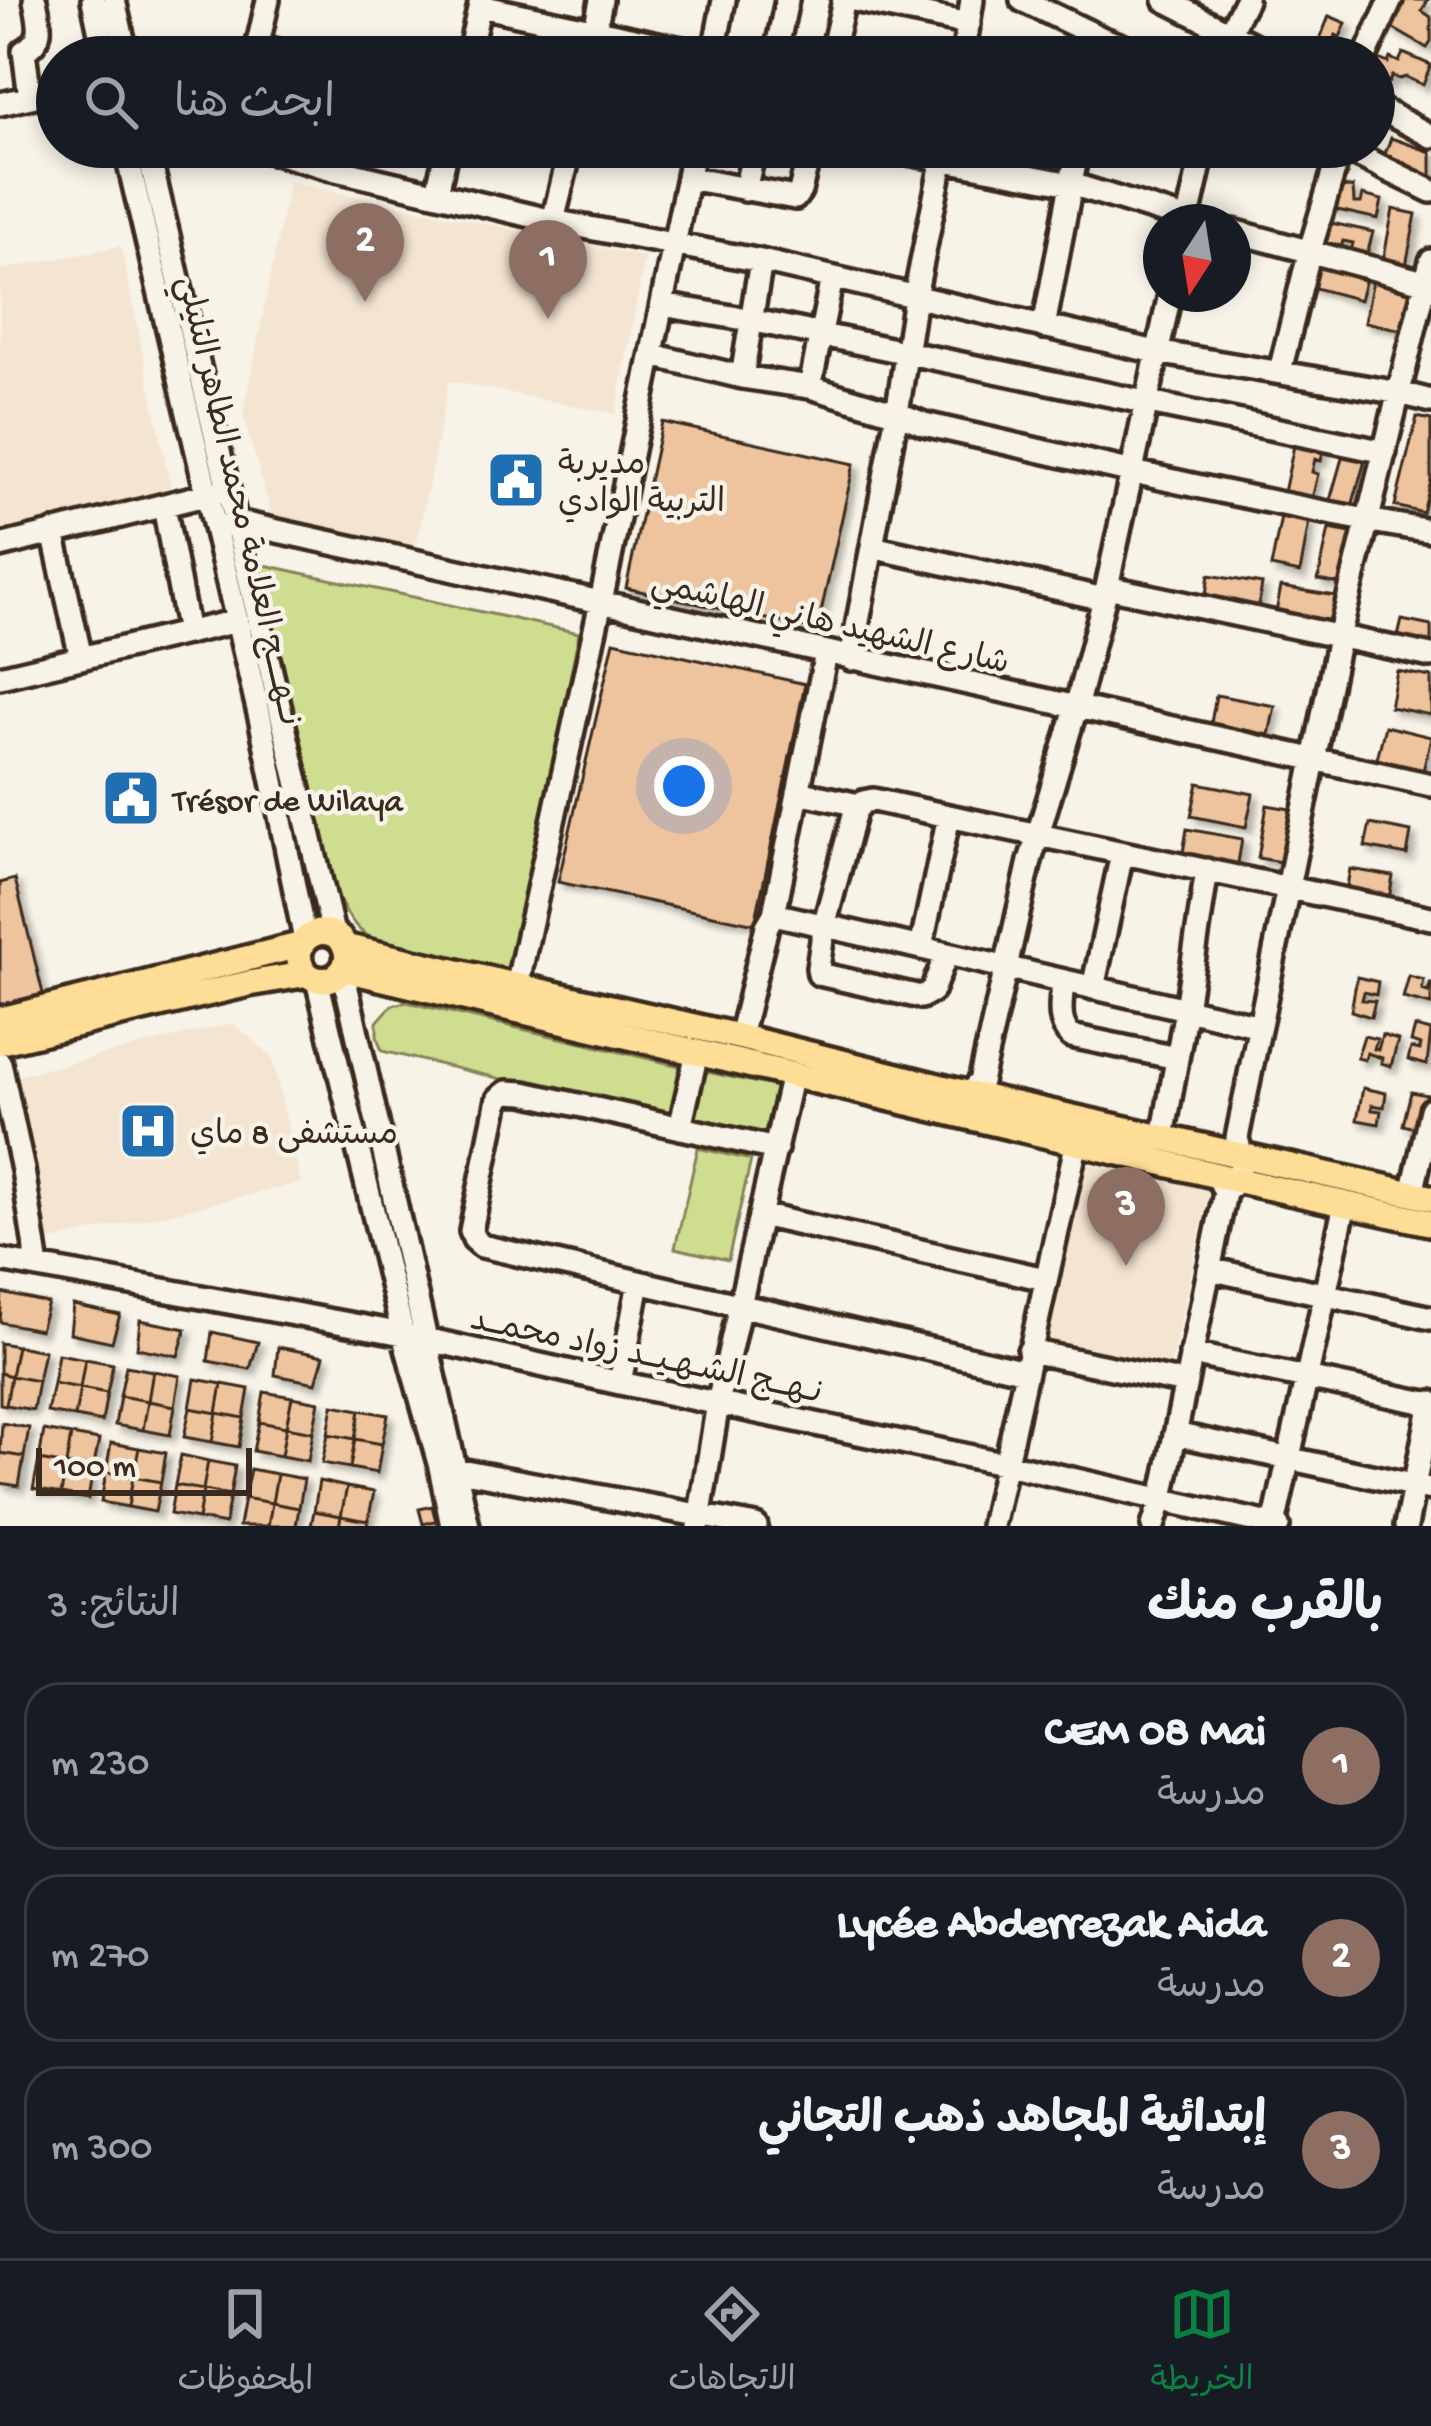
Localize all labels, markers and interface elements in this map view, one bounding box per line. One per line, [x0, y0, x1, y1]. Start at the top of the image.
search box [36, 36, 1395, 168]
icon: search [78, 69, 144, 135]
text: ابحث هنا [174, 80, 335, 133]
pin: 2 [326, 203, 404, 302]
north arrow [1143, 204, 1251, 312]
pin: 1 [509, 220, 587, 319]
street label: نــهــــج العلامة محمد الطاهر التليلي [161, 273, 307, 731]
place label: مديربة التربية الوادي [558, 448, 725, 524]
public building icon: مديربة التربية الوادي [485, 449, 547, 511]
street label: شارع الشهيد هاني الهاشمي [646, 565, 1013, 690]
your location [654, 756, 714, 816]
public building icon: Trésor de Wilaya [100, 767, 162, 829]
place label: Trésor de Wilaya [171, 785, 404, 823]
hospital icon: مستشفى 8 ماي [117, 1100, 179, 1162]
place label: مستشفى 8 ماي [190, 1117, 398, 1156]
pin: 3 [1087, 1167, 1165, 1266]
street label: نـهــج الشـهـيــد زواد محمــد [466, 1302, 825, 1415]
scale bar [36, 1442, 252, 1495]
text: 100 m [54, 1450, 136, 1488]
text: بالقرب منك [1147, 1579, 1383, 1639]
text: النتائج: 3 [48, 1585, 180, 1631]
text: CEM 08 Mai [1045, 1708, 1266, 1761]
text: 230 m [51, 1743, 149, 1789]
text: 1 [1333, 1743, 1349, 1789]
text: مدرسة [1157, 1774, 1266, 1820]
text: Lycée Abderrezak Aida [837, 1900, 1266, 1953]
text: 270 m [51, 1935, 150, 1981]
text: 2 [1331, 1935, 1351, 1981]
text: مدرسة [1157, 1966, 1266, 2012]
text: إبتدائية المجاهد ذهب التجاني [758, 2096, 1266, 2149]
text: 300 m [51, 2127, 153, 2173]
text: 3 [1331, 2127, 1351, 2173]
text: مدرسة [1157, 2169, 1266, 2215]
tab: المحفوظات [177, 2281, 313, 2407]
tab: الاتجاهات [668, 2281, 796, 2407]
tab: الخريطة [1151, 2281, 1254, 2407]

